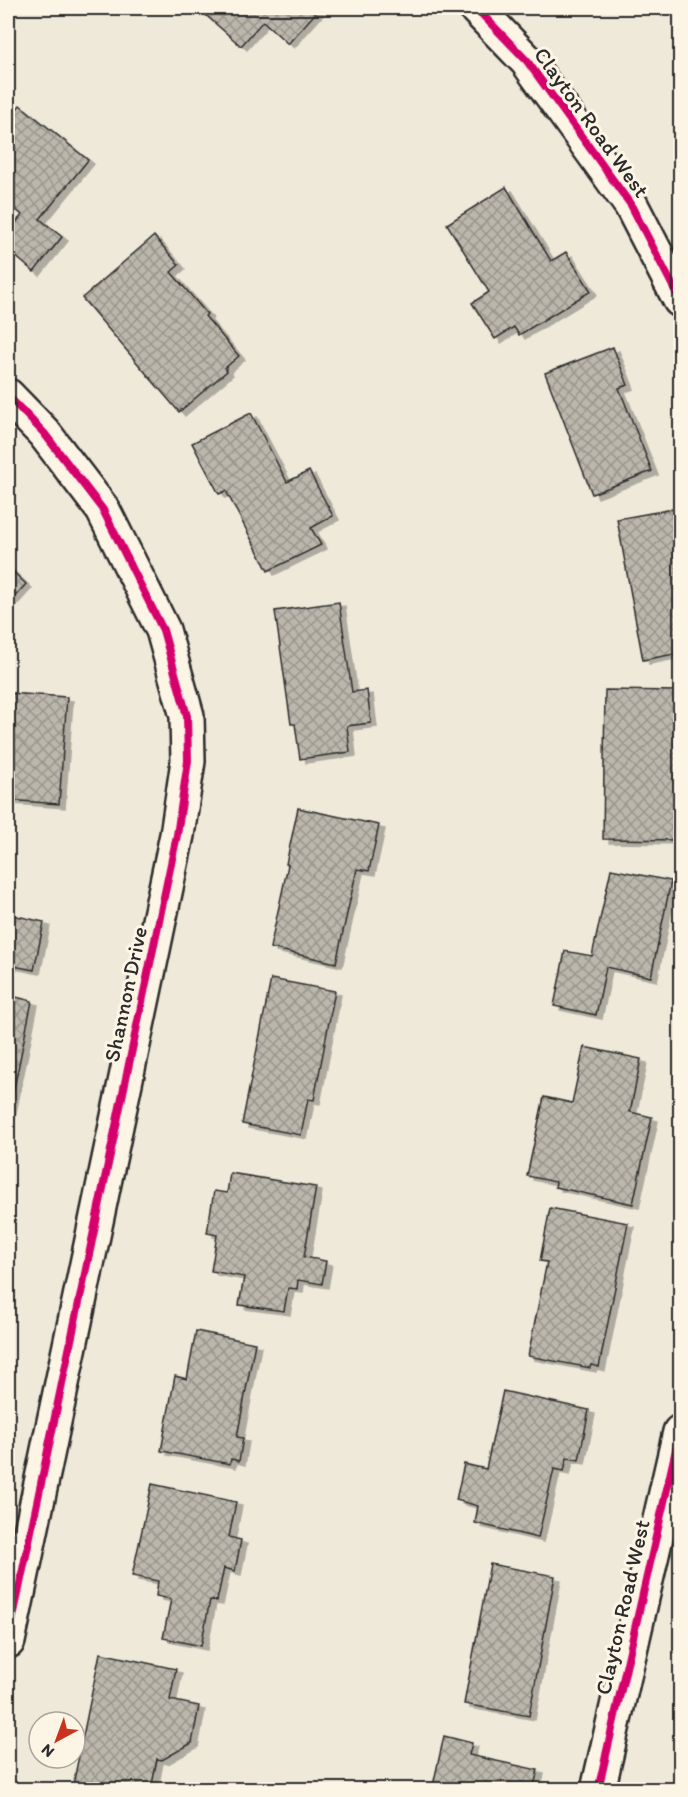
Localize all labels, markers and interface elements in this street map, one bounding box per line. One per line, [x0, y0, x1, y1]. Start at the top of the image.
street label: Clayton Road West [528, 42, 655, 203]
street label: Shannon Drive [98, 924, 153, 1064]
street label: Clayton Road West [589, 1517, 656, 1697]
north arrow [27, 1710, 87, 1770]
text: N [37, 1740, 58, 1762]

